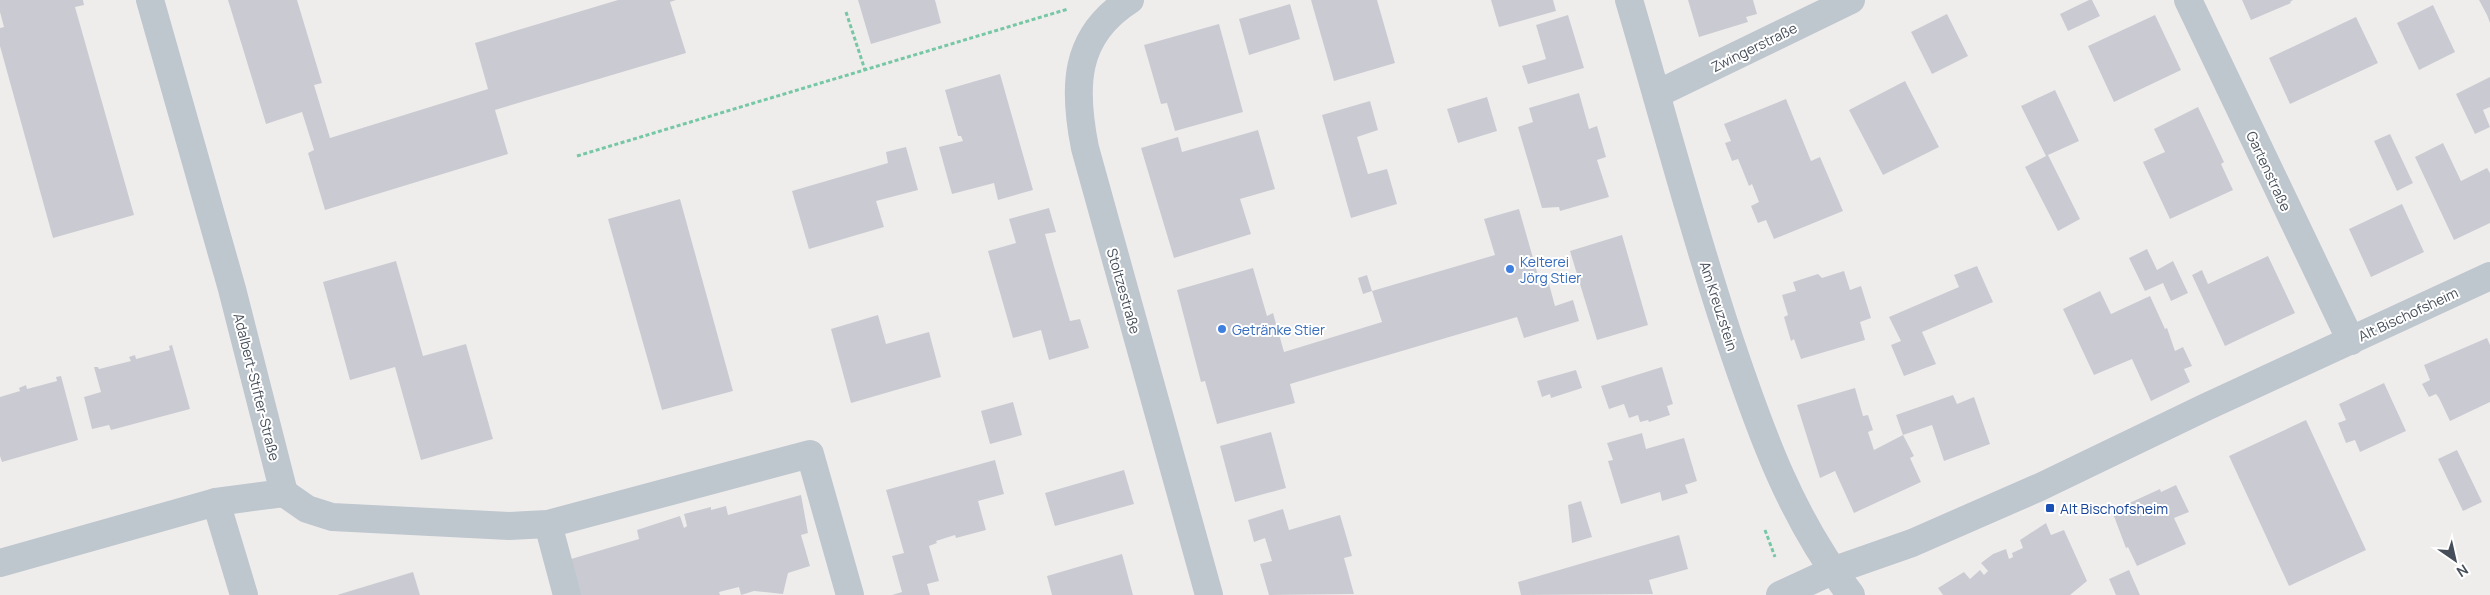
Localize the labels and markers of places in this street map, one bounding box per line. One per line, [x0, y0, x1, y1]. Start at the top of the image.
place label: Kelterei Jörg Stier [1520, 252, 1581, 287]
marker: Kelterei Jörg Stier [1504, 263, 1516, 275]
place label: Getränke Stier [1232, 320, 1325, 339]
marker: Getränke Stier [1216, 323, 1228, 335]
place label: Alt Bischofsheim [2060, 499, 2168, 518]
marker: Alt Bischofsheim [2044, 502, 2056, 514]

